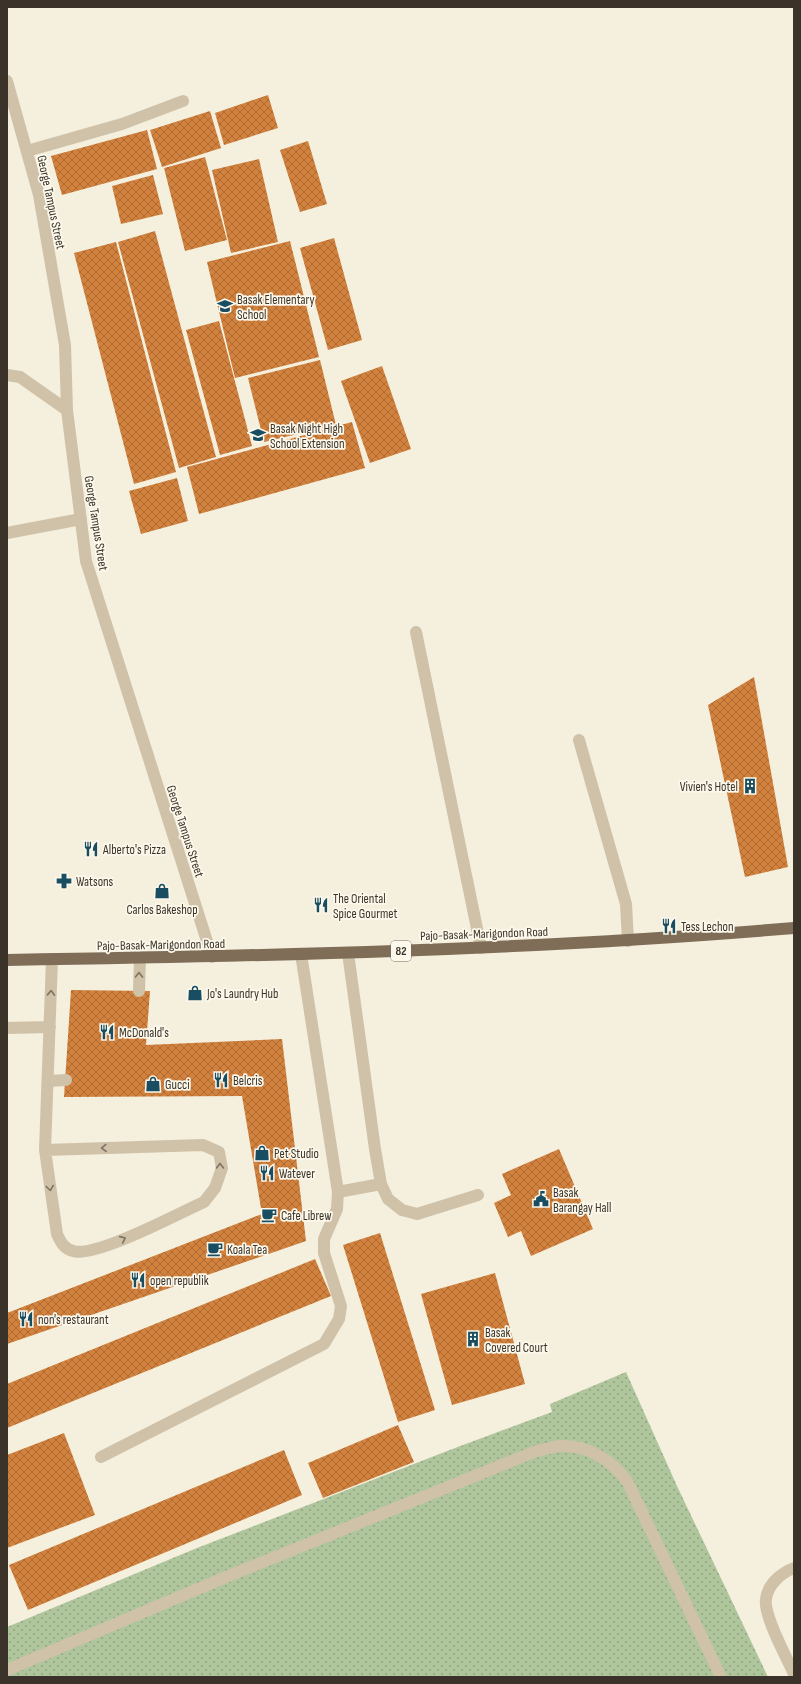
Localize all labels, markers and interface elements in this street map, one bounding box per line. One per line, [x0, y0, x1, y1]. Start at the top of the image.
street label: George Tampus Street [33, 154, 69, 251]
place label: Basak Elementary School [237, 292, 314, 323]
school or university icon: Basak Elementary School [216, 297, 234, 315]
place label: Basak Night High School Extension [270, 421, 344, 452]
school or university icon: Basak Night High School Extension [249, 426, 267, 444]
street label: George Tampus Street [81, 475, 111, 572]
building icon: Vivien's Hotel [741, 777, 759, 795]
place label: Vivien's Hotel [680, 779, 738, 795]
street label: George Tampus Street [163, 783, 207, 879]
restaurant icon: Alberto's Pizza [82, 840, 100, 858]
place label: Alberto's Pizza [102, 842, 166, 858]
pharmacy icon: Watsons [55, 872, 73, 890]
place label: Watsons [76, 874, 114, 890]
shop icon: Carlos Bakeshop [153, 882, 171, 900]
place label: The Oriental Spice Gourmet [333, 891, 397, 922]
restaurant icon: The Oriental Spice Gourmet [312, 896, 330, 914]
place label: Carlos Bakeshop [126, 902, 198, 918]
restaurant icon: Tess Lechon [660, 917, 678, 935]
place label: Tess Lechon [681, 919, 734, 935]
street label: Pajo-Basak-Marigondon Road [420, 924, 548, 944]
street label: Pajo-Basak-Marigondon Road [97, 936, 225, 954]
road number: 82 [391, 941, 411, 961]
one-way arrow [135, 972, 143, 978]
shop icon: Jo's Laundry Hub [186, 984, 204, 1002]
place label: Jo's Laundry Hub [206, 986, 278, 1002]
one-way arrow [47, 990, 56, 996]
restaurant icon: McDonald's [98, 1023, 116, 1041]
place label: McDonald's [119, 1025, 169, 1041]
restaurant icon: Belcris [212, 1071, 230, 1089]
place label: Belcris [233, 1073, 263, 1089]
shop icon: Gucci [144, 1075, 162, 1093]
place label: Gucci [165, 1077, 190, 1093]
one-way arrow [101, 1144, 107, 1152]
shop icon: Pet Studio [253, 1144, 271, 1162]
place label: Pet Studio [274, 1146, 319, 1162]
one-way arrow [216, 1163, 224, 1169]
restaurant icon: Watever [258, 1164, 276, 1182]
place label: Watever [279, 1166, 315, 1182]
one-way arrow [45, 1185, 54, 1191]
place label: Basak Barangay Hall [553, 1185, 611, 1216]
public building icon: Basak Barangay Hall [532, 1190, 550, 1208]
cafe icon: Cafe Librew [260, 1206, 278, 1224]
place label: Cafe Librew [281, 1208, 332, 1224]
one-way arrow [118, 1236, 126, 1244]
cafe icon: Koala Tea [206, 1240, 224, 1258]
place label: Koala Tea [227, 1242, 267, 1258]
restaurant icon: open republik [129, 1271, 147, 1289]
place label: open republik [150, 1273, 209, 1289]
restaurant icon: non's restaurant [17, 1310, 35, 1328]
place label: non's restaurant [38, 1312, 109, 1328]
place label: Basak Covered Court [485, 1325, 548, 1356]
building icon: Basak Covered Court [464, 1330, 482, 1348]

